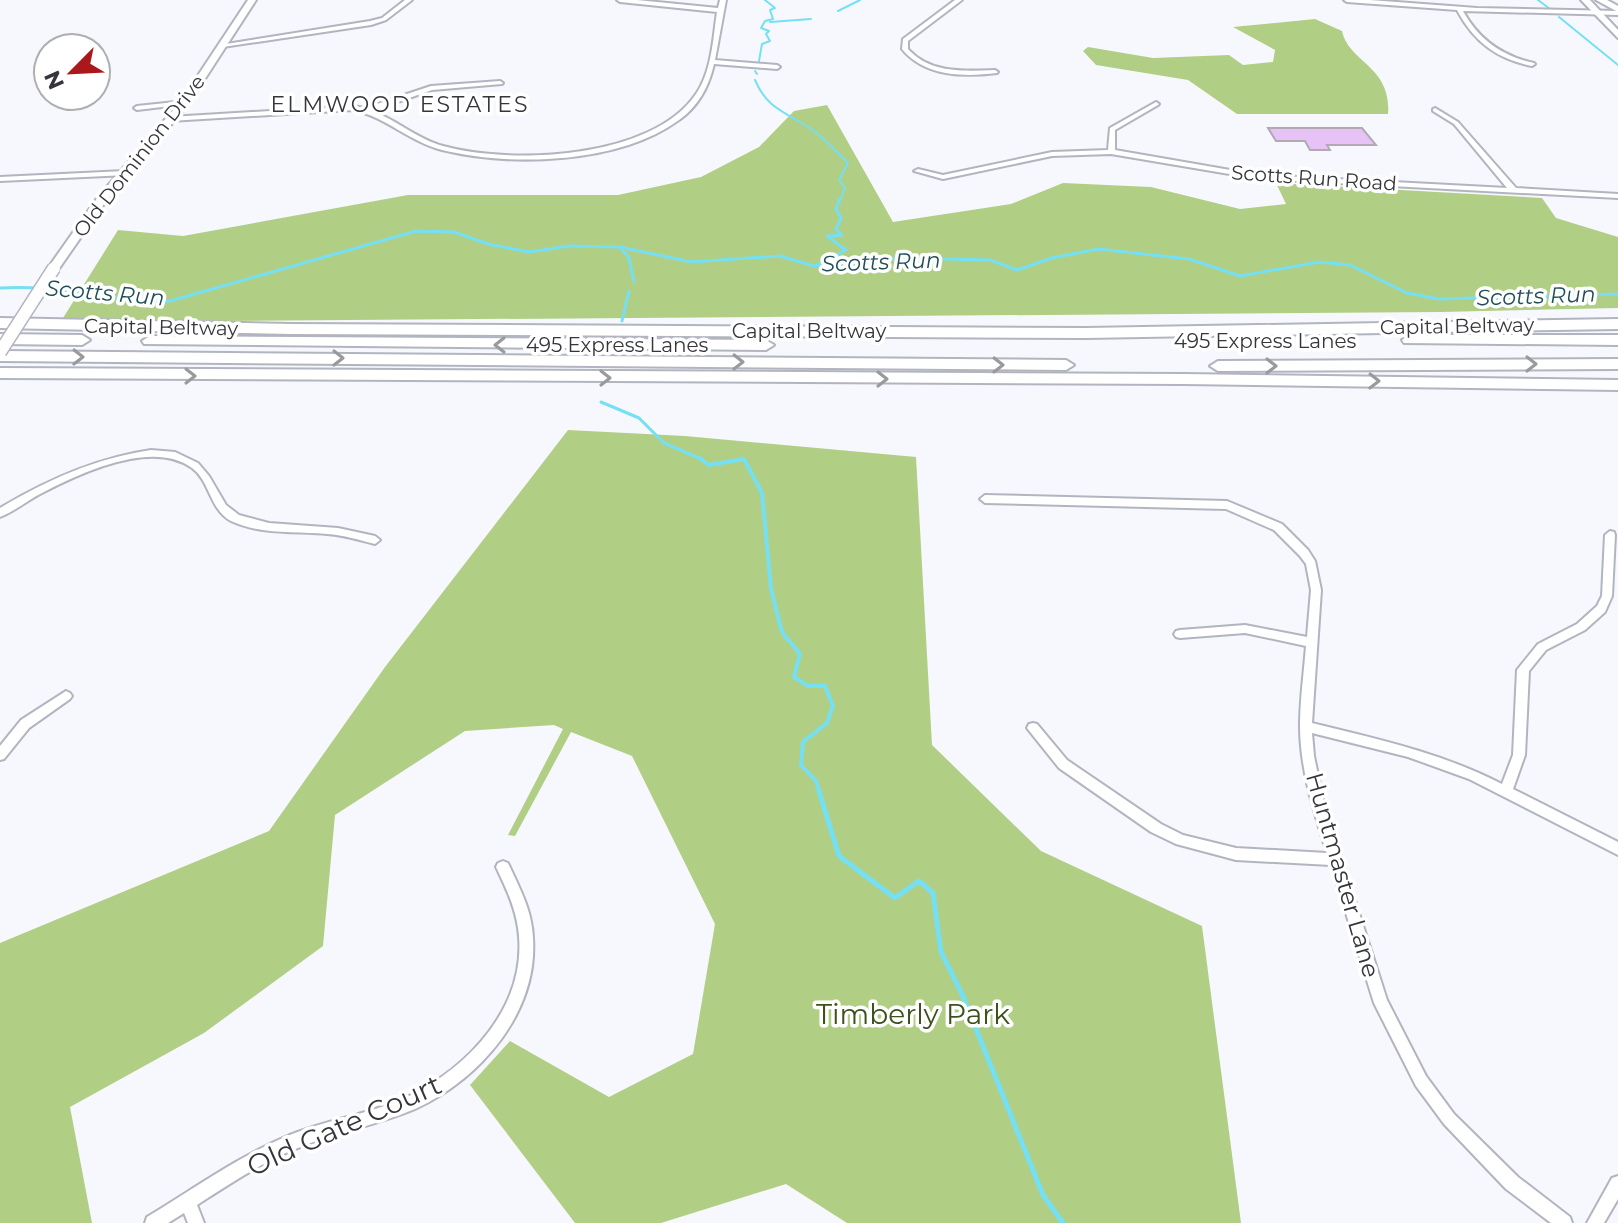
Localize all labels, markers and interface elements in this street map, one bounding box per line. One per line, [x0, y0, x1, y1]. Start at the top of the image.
north arrow [32, 32, 112, 112]
text: N [38, 66, 70, 94]
street label: Old Dominion Drive [68, 70, 210, 242]
district label: ELMWOOD ESTATES [271, 91, 529, 118]
street label: Scotts Run Road [1230, 160, 1398, 196]
water label: Scotts Run [821, 246, 941, 278]
water label: Scotts Run [44, 274, 166, 312]
water label: Scotts Run [1476, 280, 1596, 312]
street label: Capital Beltway [1380, 313, 1535, 339]
street label: Capital Beltway [84, 314, 239, 340]
street label: Capital Beltway [732, 319, 886, 343]
street label: 495 Express Lanes [1174, 329, 1357, 353]
street label: 495 Express Lanes [526, 333, 709, 357]
one-way arrow [493, 336, 506, 354]
one-way arrow [72, 348, 85, 365]
one-way arrow [332, 350, 345, 367]
one-way arrow [732, 353, 745, 371]
one-way arrow [1525, 355, 1538, 373]
one-way arrow [992, 356, 1005, 373]
one-way arrow [1265, 357, 1278, 374]
one-way arrow [184, 367, 197, 385]
one-way arrow [599, 369, 612, 387]
one-way arrow [876, 370, 889, 388]
one-way arrow [1368, 373, 1381, 390]
street label: Huntmaster Lane [1300, 769, 1386, 981]
park label: Timberly Park [816, 997, 1010, 1031]
street label: Old Gate Court [242, 1067, 446, 1183]

